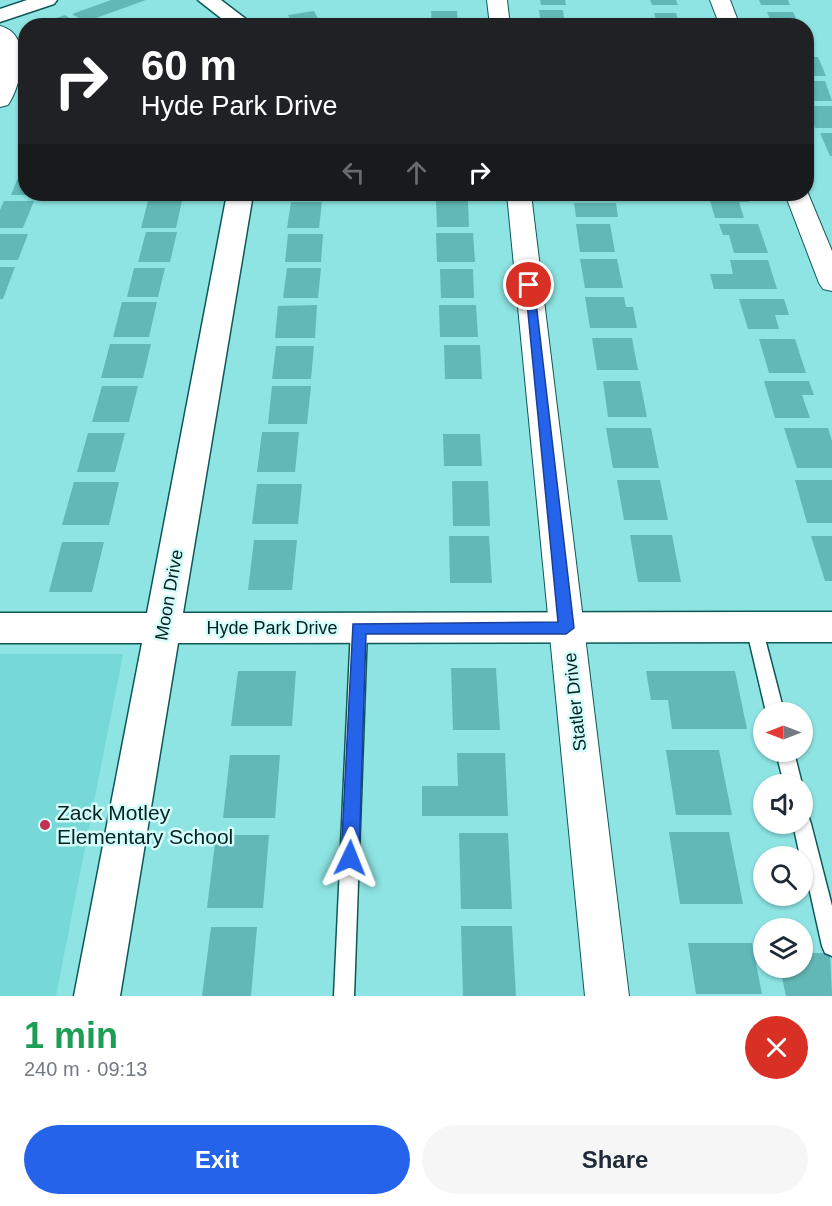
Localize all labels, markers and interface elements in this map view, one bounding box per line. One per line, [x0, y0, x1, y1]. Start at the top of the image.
icon: right [42, 42, 120, 120]
text: 60 m [141, 42, 237, 89]
text: Hyde Park Drive [141, 91, 338, 121]
icon: left [337, 156, 370, 189]
icon: ahead [400, 156, 433, 189]
icon: right [463, 156, 496, 189]
pin [503, 259, 554, 310]
icon: arrive [512, 268, 545, 301]
street label: Moon Drive [151, 548, 187, 642]
street label: Hyde Park Drive [206, 618, 338, 638]
street label: Statler Drive [560, 652, 590, 752]
north arrow [753, 702, 813, 762]
map controls [753, 702, 813, 978]
button: sound [753, 774, 813, 834]
place label: Zack Motley Elementary School [57, 801, 233, 848]
marker: Zack Motley Elementary School [38, 818, 52, 832]
position arrow [318, 826, 382, 890]
button: search [753, 846, 813, 906]
button: layers [753, 918, 813, 978]
text: 1 min [24, 1015, 118, 1056]
button: close [745, 1016, 808, 1079]
text: 240 m · 09:13 [24, 1058, 147, 1080]
button: Exit [24, 1125, 410, 1194]
button: Share [422, 1125, 808, 1194]

